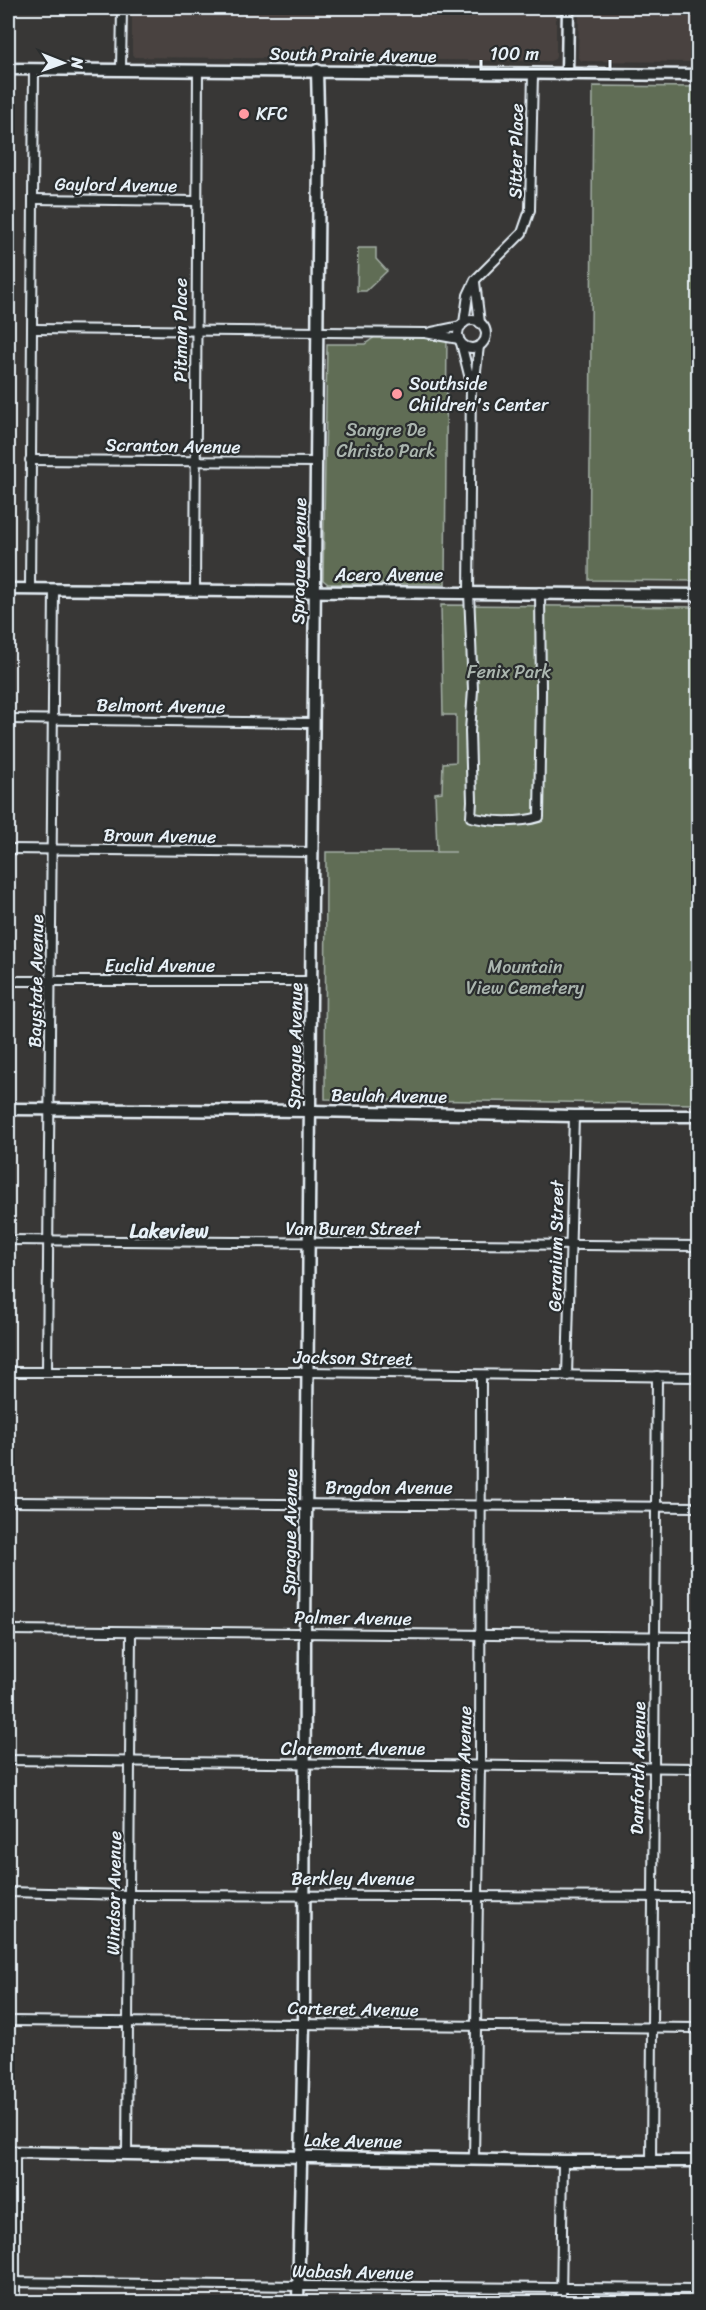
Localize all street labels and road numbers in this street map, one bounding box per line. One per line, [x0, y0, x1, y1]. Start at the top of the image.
street label: South Prairie Avenue [269, 38, 437, 72]
street label: Sitter Place [499, 103, 533, 199]
street label: Gaylord Avenue [54, 168, 178, 202]
street label: Pitman Place [165, 278, 197, 382]
street label: Scranton Avenue [105, 429, 241, 463]
street label: Sprague Avenue [282, 497, 316, 625]
street label: Acero Avenue [334, 559, 443, 591]
street label: Belmont Avenue [96, 689, 226, 723]
street label: Brown Avenue [103, 819, 217, 853]
street label: Baystate Avenue [19, 914, 53, 1048]
street label: Euclid Avenue [105, 950, 215, 982]
street label: Sprague Avenue [278, 982, 312, 1110]
street label: Beulah Avenue [331, 1079, 448, 1113]
street label: Geranium Street [539, 1179, 573, 1312]
street label: Van Buren Street [285, 1213, 421, 1245]
street label: Jackson Street [292, 1341, 413, 1375]
street label: Sprague Avenue [273, 1468, 307, 1596]
street label: Bragdon Avenue [325, 1472, 453, 1504]
street label: Palmer Avenue [294, 1601, 412, 1635]
street label: Danforth Avenue [621, 1701, 655, 1835]
street label: Graham Avenue [447, 1706, 481, 1828]
street label: Claremont Avenue [281, 1733, 426, 1765]
street label: Windsor Avenue [97, 1831, 131, 1955]
street label: Berkley Avenue [291, 1863, 415, 1895]
street label: Carteret Avenue [287, 1992, 419, 2026]
street label: Lake Avenue [304, 2124, 402, 2158]
street label: Wabash Avenue [292, 2255, 414, 2289]

